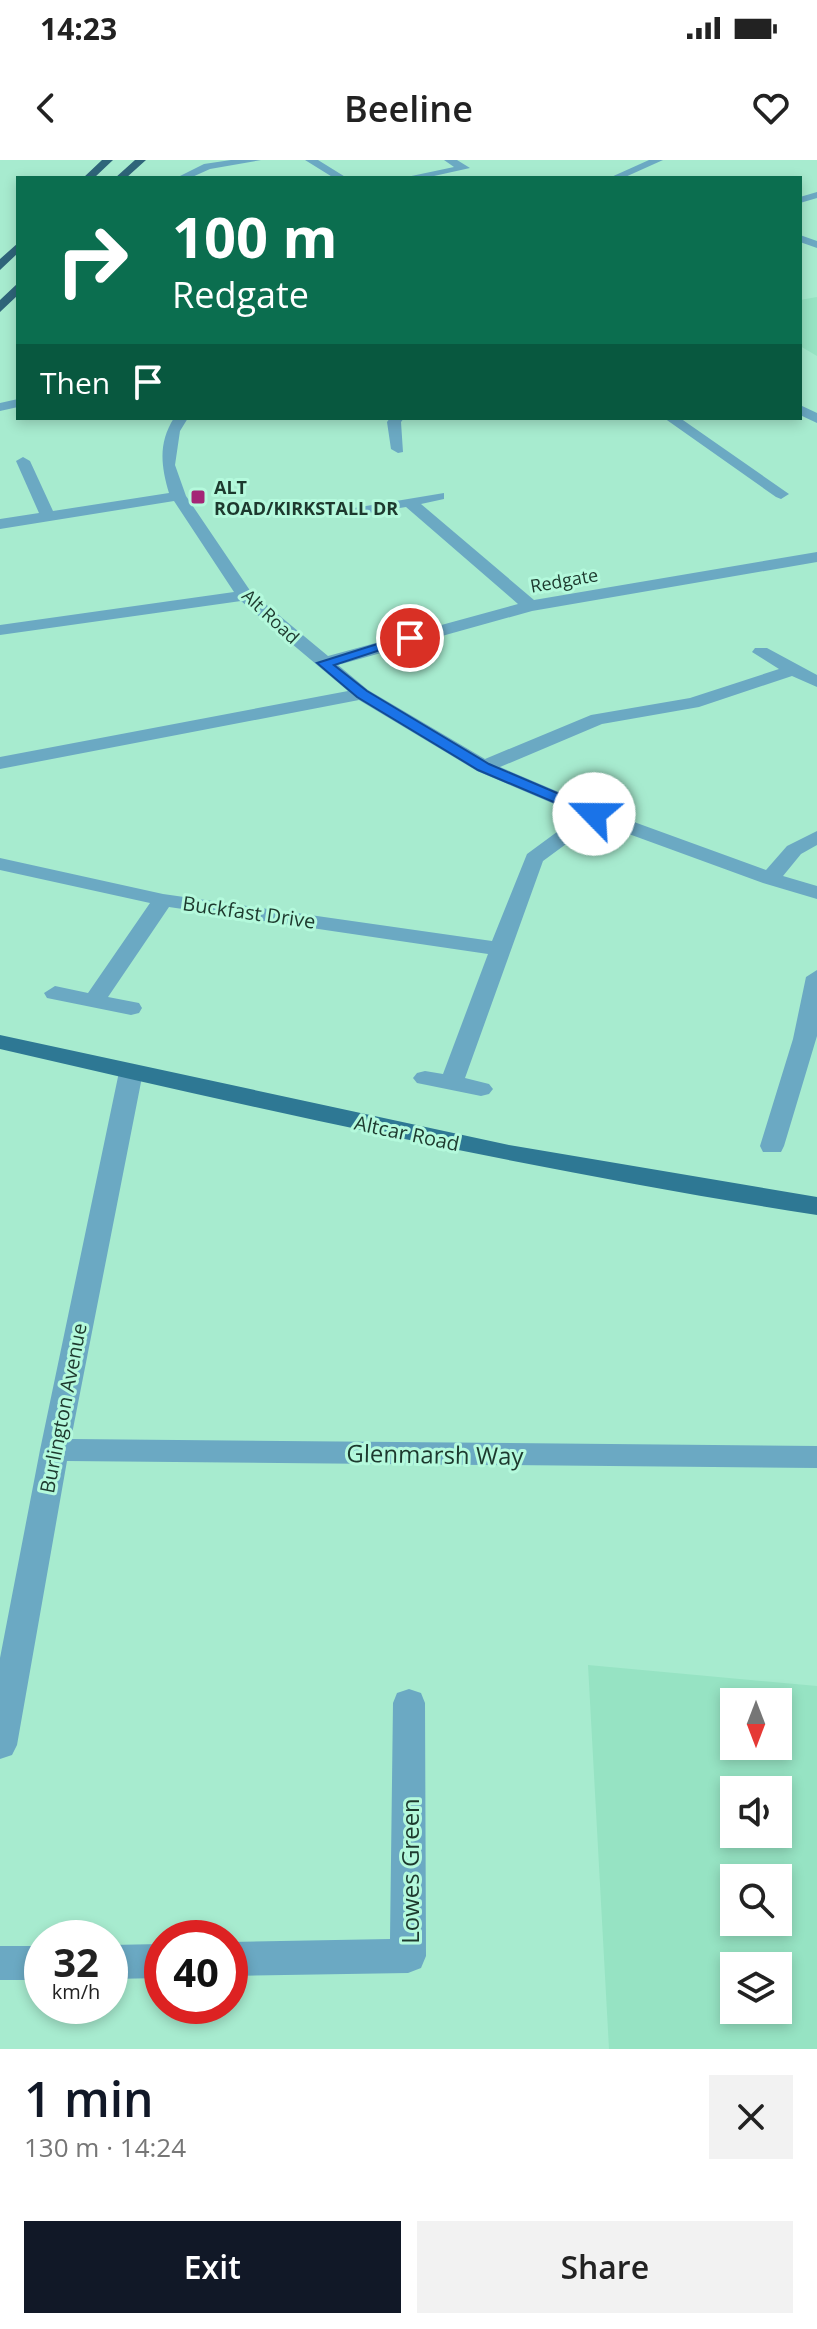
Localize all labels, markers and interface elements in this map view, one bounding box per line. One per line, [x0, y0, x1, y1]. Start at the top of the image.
text: 14:23 [40, 8, 117, 49]
text: Beeline [344, 84, 473, 133]
icon: back [24, 86, 68, 130]
icon: heart [749, 86, 793, 130]
text: 100 m [172, 198, 338, 274]
icon: right [40, 208, 144, 312]
text: Redgate [172, 270, 309, 319]
icon: arrive [126, 360, 170, 404]
text: Then [40, 362, 110, 403]
place label: ALT ROAD/KIRKSTALL DR [214, 475, 398, 520]
marker: ALT ROAD/KIRKSTALL DR [189, 488, 207, 506]
street label: Redgate [528, 562, 600, 598]
street label: Alt Road [237, 583, 305, 649]
pin [376, 604, 444, 672]
icon: arrive [388, 616, 432, 660]
position arrow [552, 772, 636, 856]
street label: Buckfast Drive [181, 889, 317, 935]
street label: Altcar Road [352, 1109, 462, 1157]
street label: Burlington Avenue [33, 1321, 93, 1495]
street label: Glenmarsh Way [346, 1436, 525, 1472]
north arrow [720, 1688, 792, 1760]
map controls [720, 1688, 792, 2024]
button: sound [720, 1776, 792, 1848]
street label: Lowes Green [393, 1798, 426, 1944]
button: search [720, 1864, 792, 1936]
speed limit sign: 40 [144, 1920, 248, 2024]
text: 32 [53, 1934, 99, 1989]
button: layers [720, 1952, 792, 2024]
text: km/h [52, 1978, 100, 2005]
text: 1 min [24, 2066, 154, 2131]
button: close [709, 2075, 793, 2159]
text: 130 m · 14:24 [24, 2129, 186, 2165]
button: Exit [24, 2221, 401, 2313]
button: Share [417, 2221, 793, 2313]

